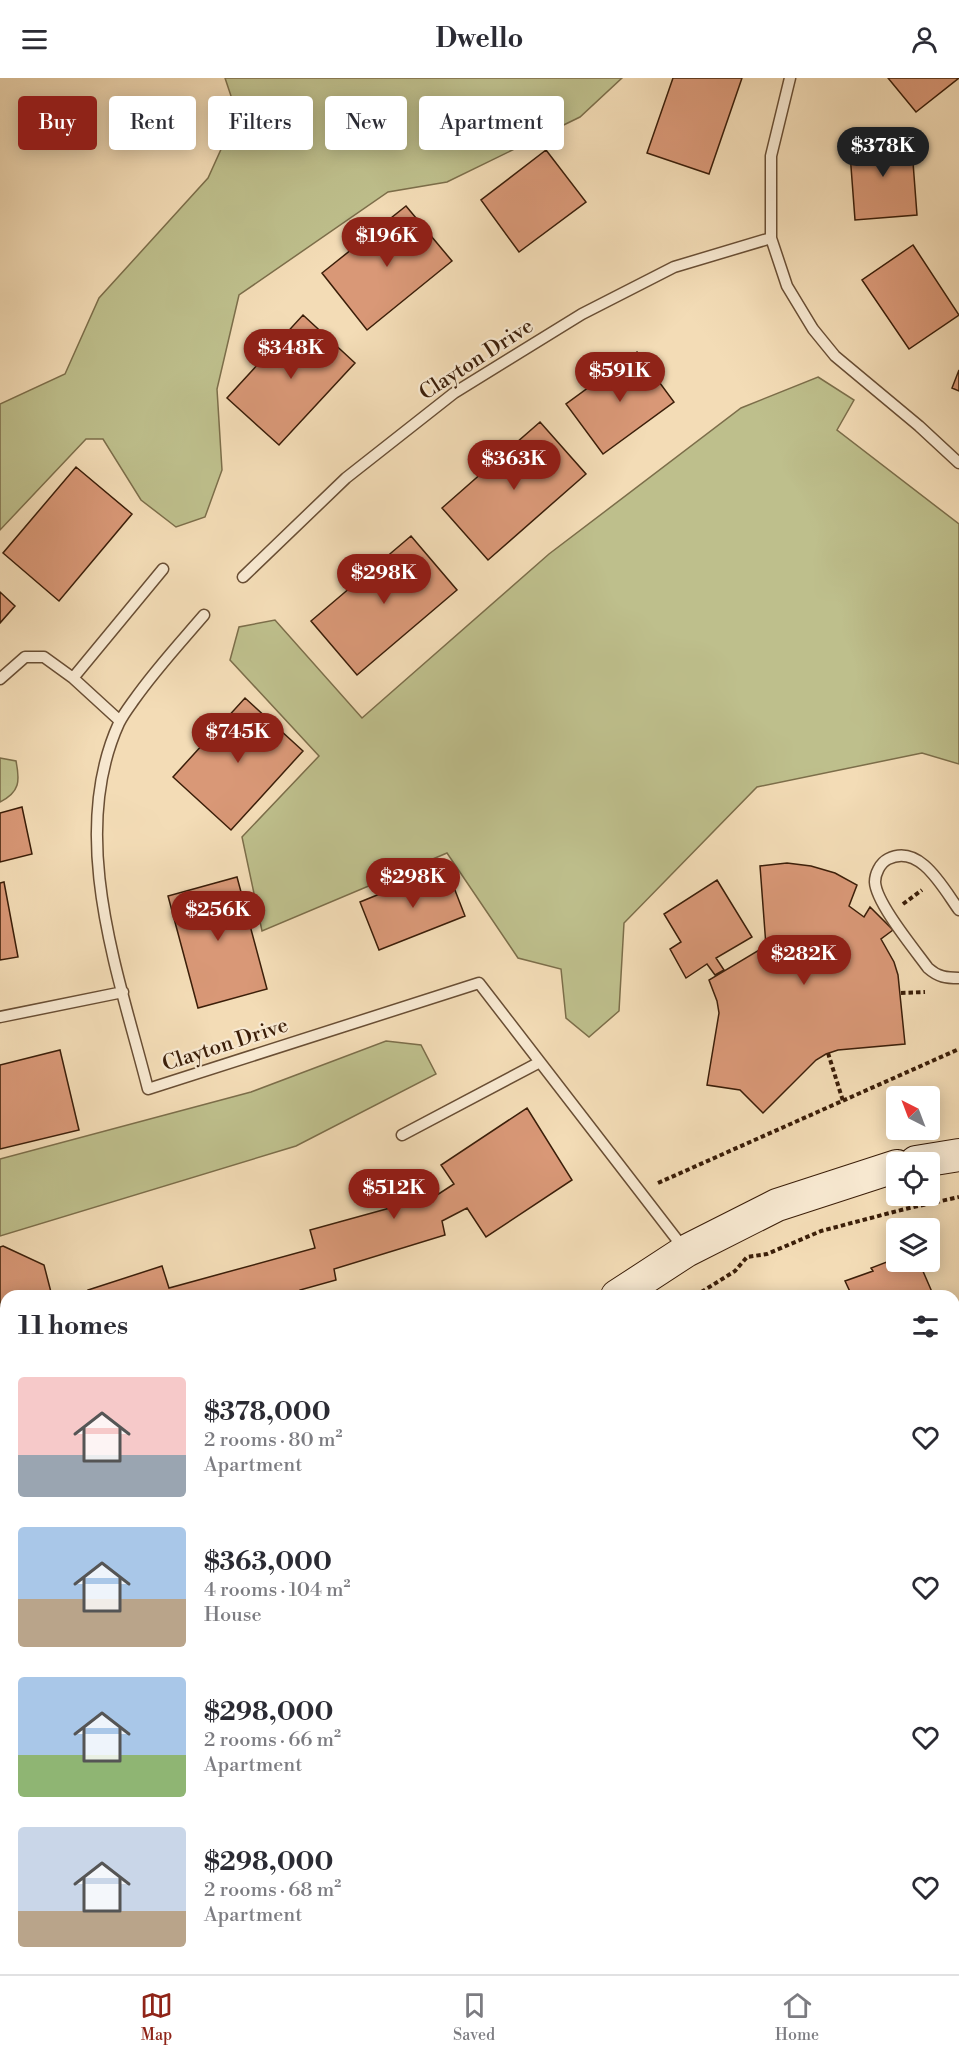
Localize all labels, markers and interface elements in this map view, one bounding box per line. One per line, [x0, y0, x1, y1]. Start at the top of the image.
text: Dwello [435, 22, 524, 56]
icon: menu [18, 23, 51, 56]
icon: person [908, 23, 941, 56]
chip: Buy [18, 96, 97, 150]
chip: Rent [109, 96, 196, 150]
chip: Filters [208, 96, 313, 150]
chip: New [325, 96, 407, 150]
chip: Apartment [419, 96, 564, 150]
pin: $378K [841, 127, 925, 178]
text: $378K [851, 134, 915, 159]
pin: $196K [345, 217, 429, 268]
text: $196K [356, 224, 418, 249]
street label: Clayton Drive [415, 313, 538, 406]
pin: $348K [249, 329, 333, 380]
text: $348K [258, 336, 324, 361]
pin: $591K [578, 352, 662, 403]
text: $591K [589, 359, 651, 384]
pin: $363K [472, 440, 556, 491]
text: $363K [482, 447, 546, 472]
pin: $298K [342, 554, 426, 605]
text: $298K [351, 561, 417, 586]
pin: $745K [196, 713, 280, 764]
text: $745K [206, 720, 270, 745]
pin: $298K [371, 858, 455, 909]
text: $298K [380, 865, 446, 890]
pin: $256K [176, 891, 260, 942]
text: $256K [185, 898, 251, 923]
pin: $282K [762, 935, 846, 986]
text: $282K [771, 942, 837, 967]
street label: Clayton Drive [159, 1012, 291, 1077]
north arrow [886, 1086, 940, 1140]
map controls [886, 1086, 940, 1272]
button: locate [886, 1152, 940, 1206]
pin: $512K [352, 1169, 436, 1220]
text: $512K [363, 1176, 426, 1201]
button: layers [886, 1218, 940, 1272]
text: 11 homes [18, 1310, 128, 1342]
icon: filters [909, 1310, 942, 1343]
text: $378,000 [204, 1396, 331, 1428]
icon: home [66, 1401, 138, 1473]
icon: heart [909, 1421, 942, 1454]
text: 2 rooms · 80 m² [204, 1428, 342, 1453]
text: Apartment [204, 1453, 302, 1478]
text: $363,000 [204, 1546, 332, 1578]
icon: home [66, 1551, 138, 1623]
icon: heart [909, 1571, 942, 1604]
text: 4 rooms · 104 m² [204, 1578, 351, 1603]
text: House [204, 1603, 262, 1628]
text: $298,000 [204, 1696, 333, 1728]
icon: home [66, 1701, 138, 1773]
icon: heart [909, 1721, 942, 1754]
text: 2 rooms · 66 m² [204, 1728, 341, 1753]
text: Apartment [204, 1753, 302, 1778]
text: $298,000 [204, 1846, 333, 1878]
icon: home [66, 1851, 138, 1923]
icon: heart [909, 1871, 942, 1904]
text: 2 rooms · 68 m² [204, 1878, 341, 1903]
text: Apartment [204, 1903, 302, 1928]
tab: Map [140, 1989, 173, 2045]
tab: Saved [453, 1989, 495, 2045]
tab: Home [775, 1989, 819, 2045]

